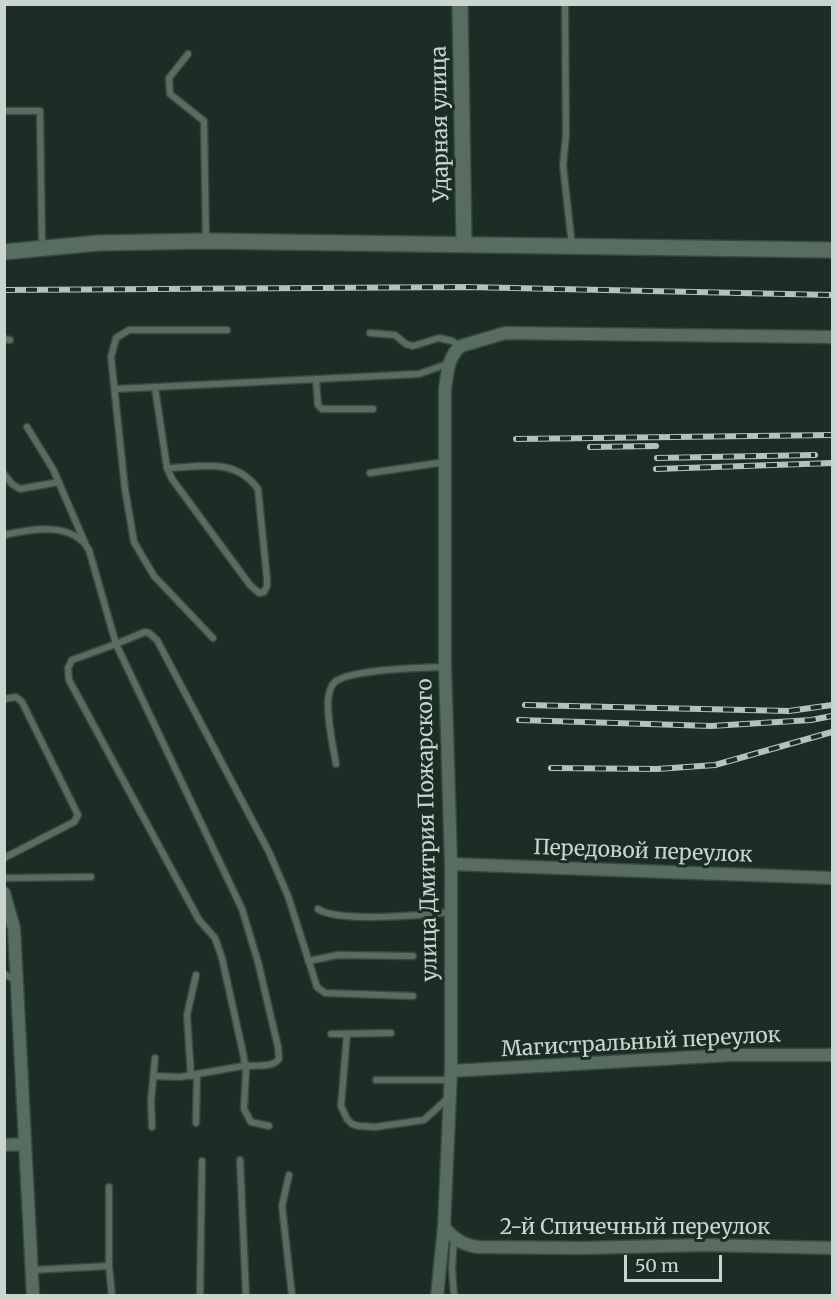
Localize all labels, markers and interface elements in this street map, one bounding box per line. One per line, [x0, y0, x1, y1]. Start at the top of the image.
street label: Ударная улица [427, 46, 455, 202]
street label: улица Дмитрия Пожарского [413, 678, 443, 982]
street label: Передовой переулок [533, 836, 753, 868]
street label: Магистральный переулок [501, 1023, 781, 1063]
street label: 2-й Спичечный переулок [500, 1215, 770, 1241]
scale bar [627, 1243, 724, 1281]
text: 50 m [635, 1254, 679, 1277]

